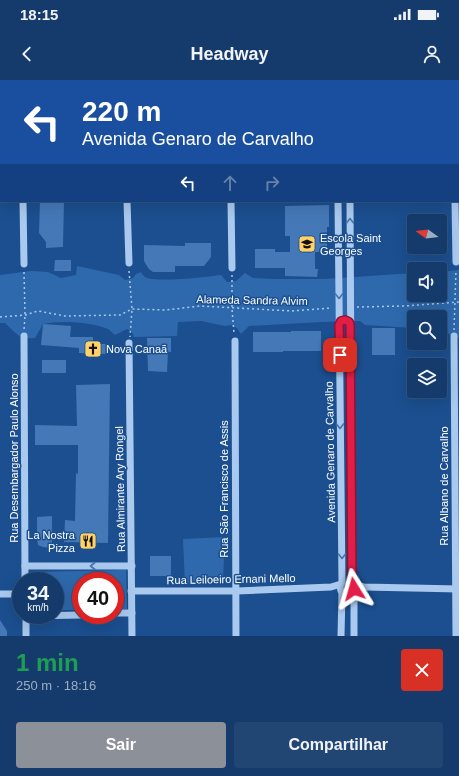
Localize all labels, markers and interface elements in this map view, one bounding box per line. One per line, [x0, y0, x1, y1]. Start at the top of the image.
text: 18:15 [20, 6, 58, 23]
icon: back [16, 43, 38, 65]
icon: person [421, 43, 443, 65]
text: Headway [190, 44, 269, 64]
icon: left [16, 96, 68, 148]
text: 220 m [82, 96, 161, 127]
text: Avenida Genaro de Carvalho [82, 129, 314, 149]
icon: left [177, 172, 199, 194]
icon: ahead [219, 172, 241, 194]
icon: right [261, 172, 283, 194]
north arrow [407, 214, 447, 254]
map controls [407, 214, 447, 398]
one-way arrow [346, 218, 354, 224]
place label: Escola Saint Georges [320, 232, 381, 257]
school or university icon: Escola Saint Georges [297, 234, 317, 254]
button: sound [407, 262, 447, 302]
street label: Alameda Sandra Alvim [196, 293, 308, 307]
one-way arrow [335, 293, 343, 299]
button: search [407, 310, 447, 350]
pin [323, 338, 357, 372]
church icon: Nova Canaã [83, 339, 103, 359]
place label: Nova Canaã [106, 343, 168, 355]
icon: arrive [329, 344, 351, 366]
button: layers [407, 358, 447, 398]
street label: Rua Desembargador Paulo Alonso [8, 373, 20, 543]
street label: Avenida Genaro de Carvalho [323, 381, 337, 523]
street label: Rua São Francisco de Assis [218, 420, 230, 558]
one-way arrow [336, 423, 344, 429]
street label: Rua Almirante Ary Rongel [113, 426, 127, 552]
street label: Rua Albano de Carvalho [438, 426, 450, 546]
place label: La Nostra Pizza [27, 529, 76, 554]
restaurant icon: La Nostra Pizza [78, 531, 98, 551]
one-way arrow [338, 553, 346, 559]
one-way arrow [90, 562, 96, 570]
position arrow [333, 568, 375, 610]
speed limit sign: 40 [72, 572, 124, 624]
street label: Rua Leiloeiro Ernani Mello [166, 572, 296, 586]
text: 34 [27, 582, 49, 604]
text: km/h [27, 602, 49, 613]
text: 1 min [16, 649, 79, 676]
button: close [401, 649, 443, 691]
text: 250 m · 18:16 [16, 678, 96, 693]
button: Sair [16, 722, 226, 768]
button: Compartilhar [234, 722, 443, 768]

